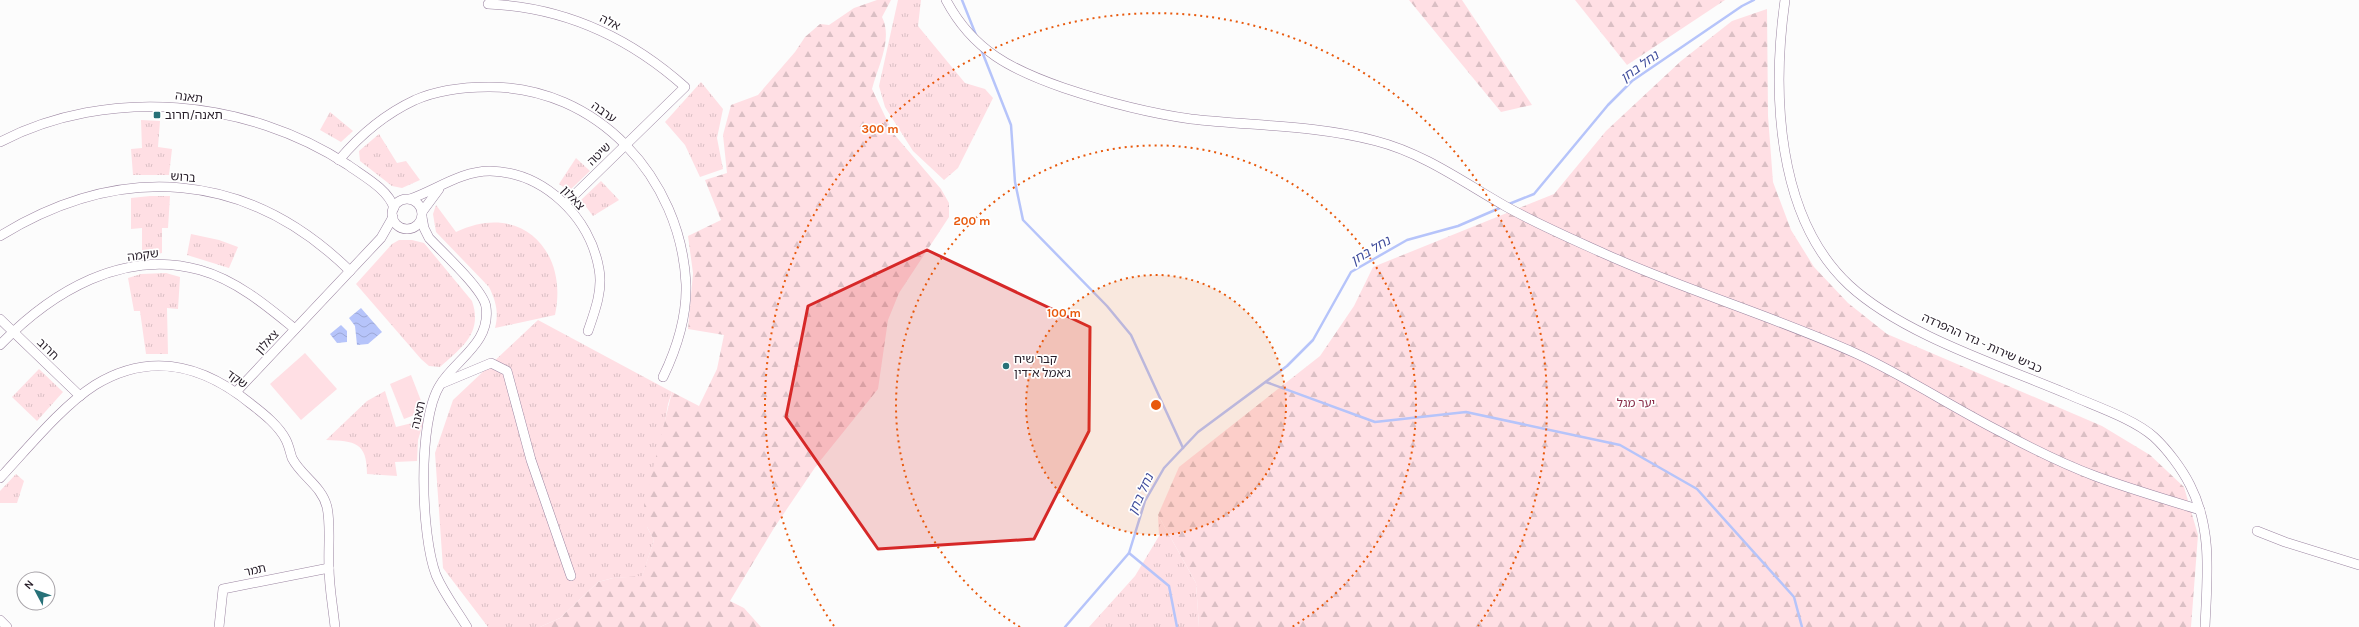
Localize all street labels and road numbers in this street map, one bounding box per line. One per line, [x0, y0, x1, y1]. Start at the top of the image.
street label: אלה [597, 11, 623, 33]
street label: תאנה [174, 88, 204, 106]
street label: ערבה [589, 98, 619, 126]
street label: שיטה [584, 139, 614, 169]
street label: ברוש [170, 169, 196, 185]
street label: צאלון [558, 183, 588, 213]
street label: שקמה [126, 246, 160, 264]
street label: כביש שירות - גדר ההפרדה [1920, 310, 2044, 376]
street label: צאלון [252, 327, 282, 357]
street label: חרוב [34, 335, 62, 363]
street label: שקד [224, 367, 250, 391]
street label: תאנה [408, 400, 428, 430]
street label: תמר [243, 561, 267, 579]

